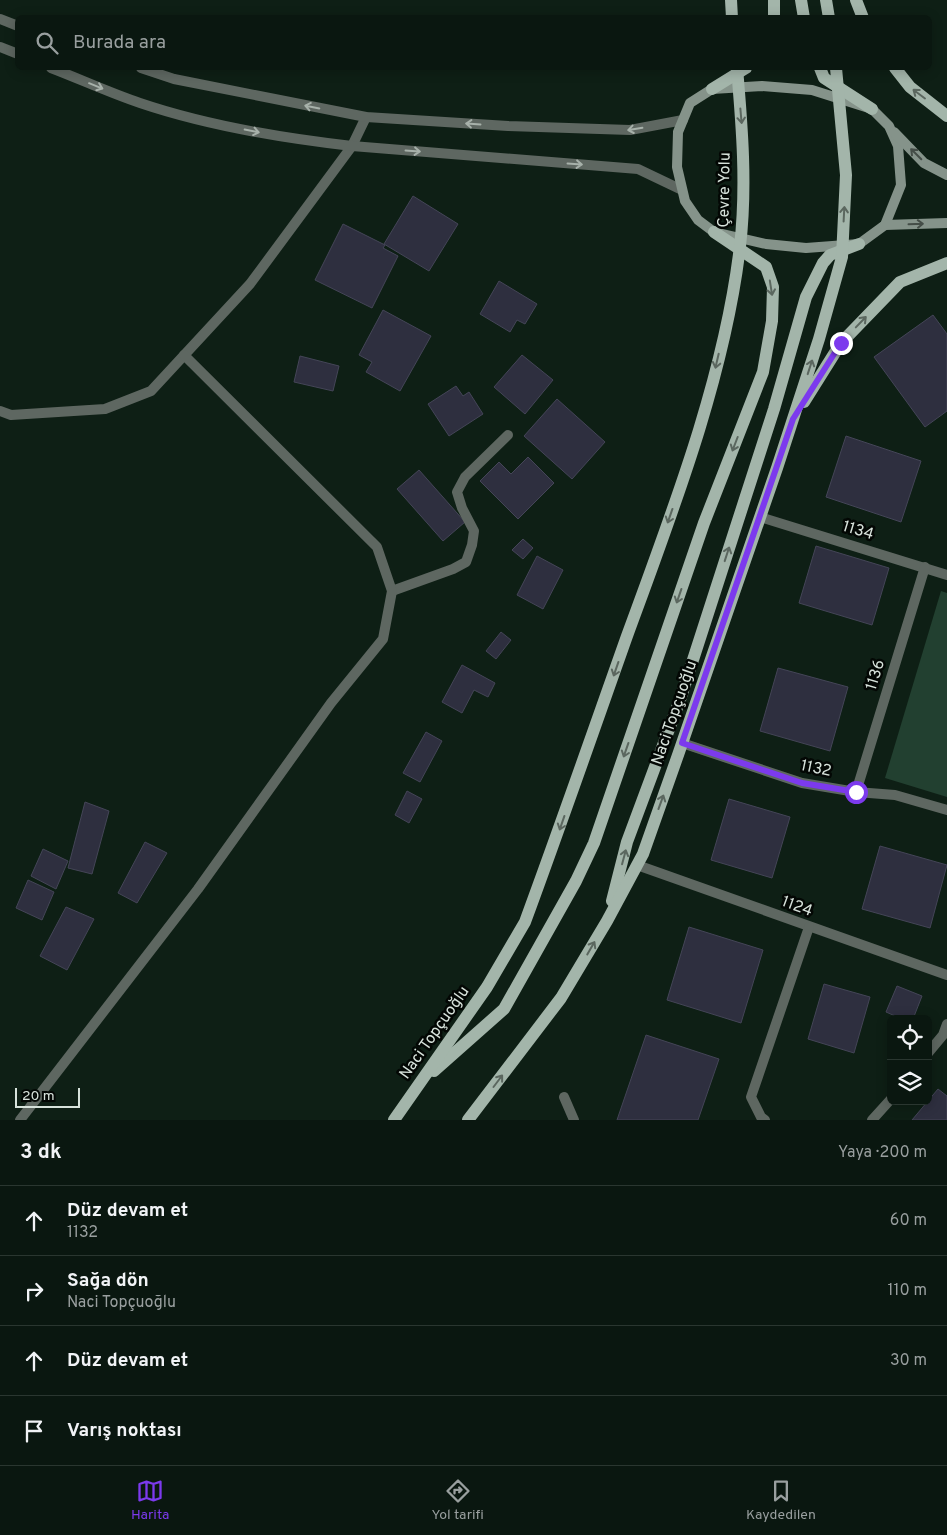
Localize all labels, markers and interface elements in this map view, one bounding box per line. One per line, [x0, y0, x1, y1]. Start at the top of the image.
search box [15, 15, 932, 70]
icon: search [33, 29, 61, 57]
text: Burada ara [73, 31, 166, 55]
one-way arrow [88, 81, 103, 91]
one-way arrow [912, 89, 926, 99]
one-way arrow [304, 101, 320, 111]
one-way arrow [736, 108, 746, 124]
one-way arrow [465, 120, 481, 129]
one-way arrow [628, 124, 644, 134]
one-way arrow [244, 126, 260, 136]
one-way arrow [405, 147, 421, 156]
one-way arrow [909, 148, 922, 160]
street label: Çevre Yolu [714, 152, 736, 228]
one-way arrow [567, 159, 583, 169]
one-way arrow [839, 206, 848, 222]
one-way arrow [908, 219, 924, 229]
one-way arrow [767, 279, 777, 295]
one-way arrow [855, 316, 867, 328]
route end [830, 332, 853, 355]
one-way arrow [712, 352, 721, 368]
one-way arrow [805, 359, 815, 375]
one-way arrow [730, 436, 739, 451]
one-way arrow [665, 508, 674, 524]
street label: 1134 [840, 517, 876, 545]
one-way arrow [723, 547, 732, 562]
one-way arrow [674, 588, 683, 604]
street label: 1136 [862, 657, 890, 693]
street label: Naci Topçuoğlu [648, 658, 702, 768]
one-way arrow [611, 661, 620, 677]
one-way arrow [621, 742, 630, 757]
street label: 1132 [799, 756, 833, 782]
route start [845, 781, 868, 804]
one-way arrow [657, 795, 666, 811]
one-way arrow [556, 814, 566, 830]
one-way arrow [619, 849, 629, 865]
street label: 1124 [779, 892, 815, 922]
one-way arrow [586, 942, 596, 956]
street label: Naci Topçuoğlu [396, 983, 474, 1083]
map controls [887, 1015, 932, 1105]
button: locate [887, 1015, 932, 1060]
button: layers [887, 1060, 932, 1105]
one-way arrow [493, 1074, 503, 1088]
scale bar [15, 1085, 80, 1108]
text: 20 m [22, 1088, 55, 1105]
text: 3 dk [20, 1139, 62, 1166]
text: Yaya · 200 m [838, 1143, 927, 1163]
text: Düz devam et [67, 1199, 188, 1223]
icon: ahead [20, 1207, 48, 1235]
text: 60 m [890, 1211, 927, 1231]
text: 1132 [67, 1223, 98, 1243]
text: Sağa dön [67, 1269, 149, 1293]
icon: right [20, 1277, 48, 1305]
text: 110 m [887, 1281, 927, 1301]
text: Naci Topçuoğlu [67, 1293, 176, 1313]
icon: ahead [20, 1347, 48, 1375]
text: Düz devam et [67, 1349, 188, 1373]
text: 30 m [890, 1351, 927, 1371]
icon: arrive [20, 1417, 48, 1445]
text: Varış noktası [67, 1419, 182, 1443]
tab: Harita [131, 1477, 169, 1524]
tab: Yol tarifi [432, 1477, 484, 1524]
tab: Kaydedilen [746, 1477, 816, 1524]

